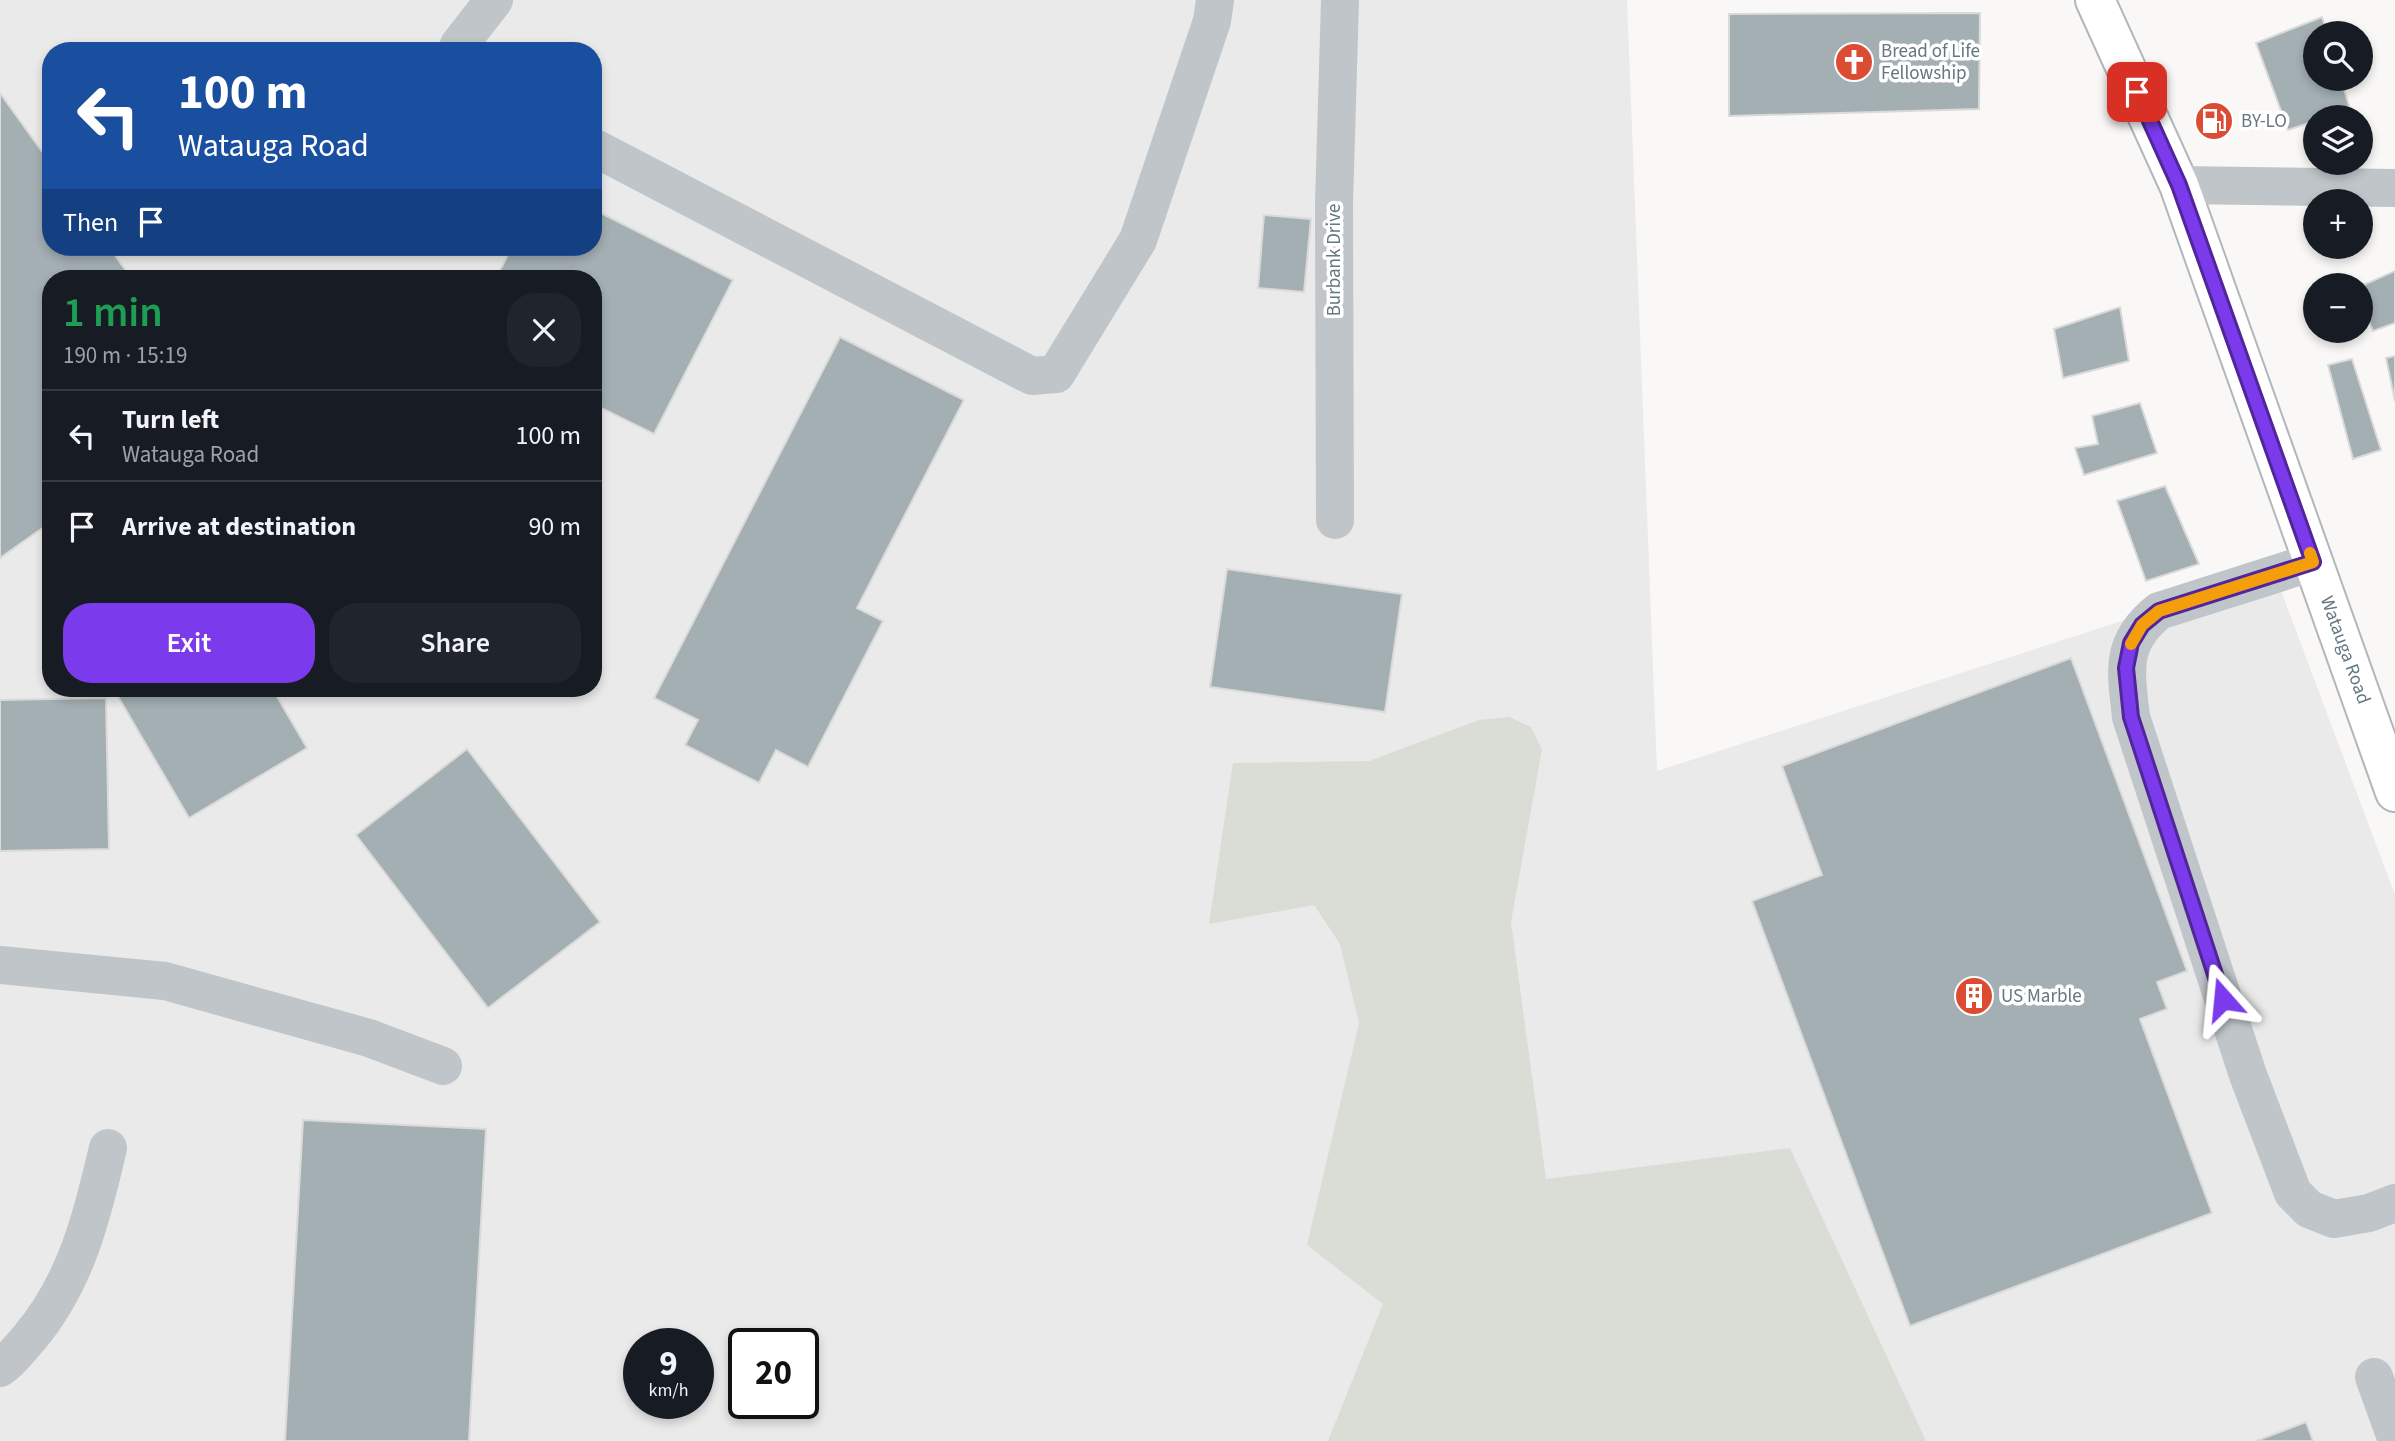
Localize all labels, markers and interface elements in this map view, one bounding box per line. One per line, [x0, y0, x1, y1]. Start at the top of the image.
map controls [2303, 21, 2373, 343]
button: search [2303, 21, 2373, 91]
place label: Bread of Life Fellowship [1881, 38, 1980, 87]
church icon: Bread of Life Fellowship [1833, 41, 1875, 83]
text: 100 m [178, 58, 307, 128]
pin [2107, 62, 2167, 122]
icon: left [63, 70, 154, 161]
icon: arrive [2118, 73, 2156, 111]
fuel station icon: BY-LO [2193, 100, 2235, 142]
button: layers [2303, 105, 2373, 175]
place label: BY-LO [2241, 108, 2287, 135]
text: Watauga Road [178, 123, 369, 169]
button: + [2303, 189, 2373, 259]
icon: arrive [132, 203, 170, 241]
text: Then [63, 204, 118, 241]
street label: Burbank Drive [1321, 204, 1348, 316]
button: − [2303, 273, 2373, 343]
text: 1 min [63, 283, 163, 343]
button: close [507, 293, 581, 367]
text: 190 m · 15:19 [63, 339, 187, 372]
text: Turn left [122, 401, 219, 438]
icon: left [63, 417, 101, 455]
text: 100 m [515, 417, 581, 454]
text: Watauga Road [122, 438, 259, 471]
icon: arrive [63, 508, 101, 546]
text: Arrive at destination [122, 508, 356, 545]
text: 90 m [528, 508, 581, 545]
street label: Watauga Road [2313, 592, 2377, 708]
button: Exit [63, 603, 315, 683]
button: Share [329, 603, 581, 683]
position arrow [2186, 962, 2260, 1036]
building icon: US Marble [1953, 975, 1995, 1017]
place label: US Marble [2001, 983, 2082, 1010]
speed limit sign: 20 [728, 1328, 819, 1419]
text: 9 [659, 1339, 678, 1389]
text: km/h [649, 1378, 688, 1403]

